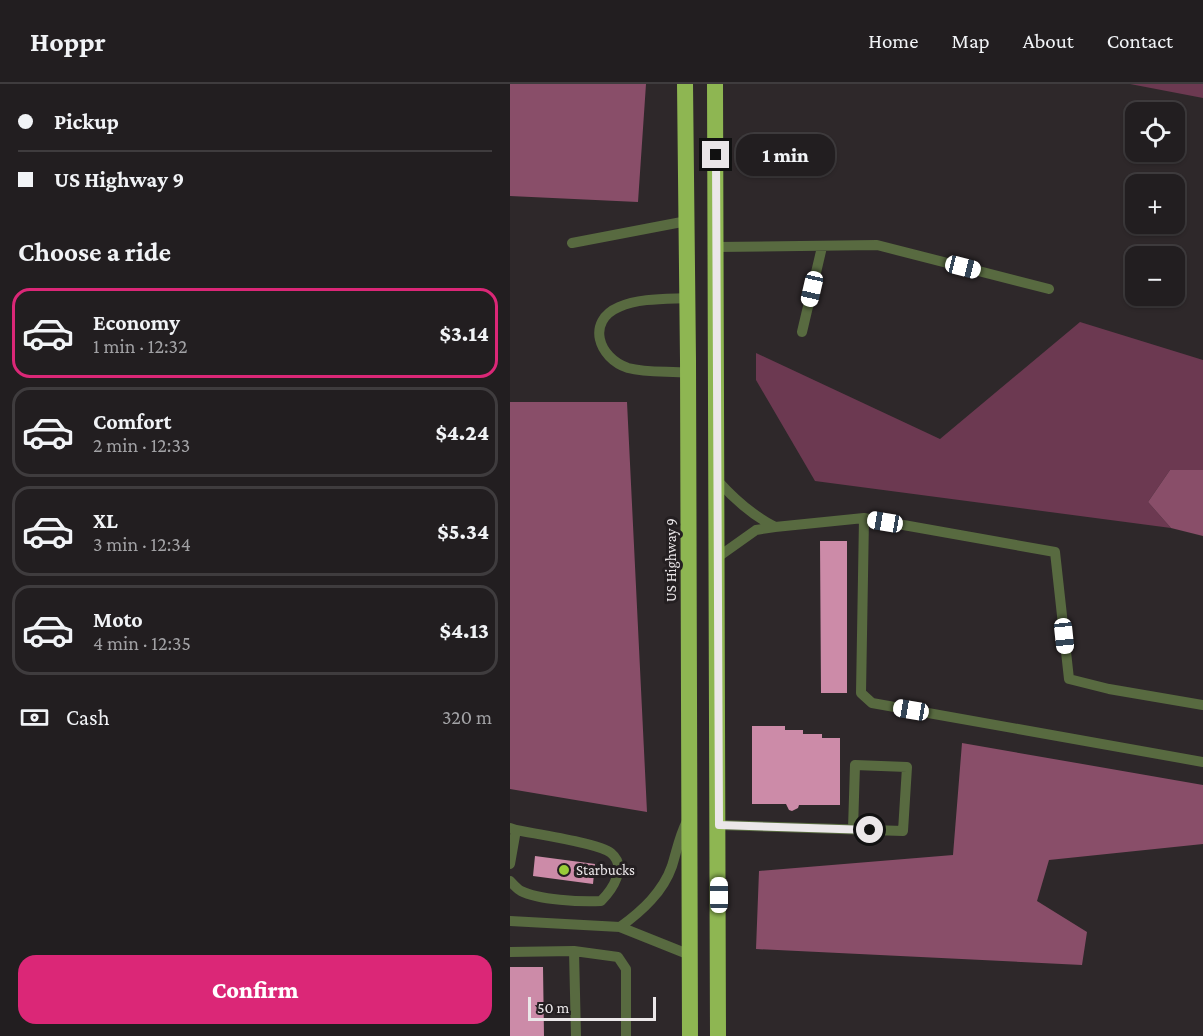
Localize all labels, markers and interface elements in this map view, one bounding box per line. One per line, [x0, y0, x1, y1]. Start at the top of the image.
text: Hoppr [30, 26, 106, 57]
text: Home [868, 29, 918, 53]
text: Map [951, 29, 990, 53]
text: About [1023, 29, 1074, 53]
text: Contact [1107, 29, 1173, 53]
map controls [1125, 102, 1185, 306]
button: locate [1125, 102, 1185, 162]
text: Pickup [54, 109, 119, 134]
callout: 1 min [737, 134, 836, 176]
route end [702, 141, 729, 168]
text: 1 min [762, 144, 809, 166]
text: US Highway 9 [54, 167, 184, 192]
button: + [1125, 174, 1185, 234]
text: Choose a ride [18, 237, 171, 267]
button: − [1125, 246, 1185, 306]
car [943, 254, 983, 280]
car [799, 269, 825, 309]
icon: car [21, 306, 75, 360]
text: Economy [93, 310, 180, 335]
text: $3.14 [440, 321, 489, 346]
text: 1 min · 12:32 [93, 335, 187, 357]
icon: car [21, 405, 75, 459]
text: Comfort [93, 409, 171, 434]
text: $4.24 [435, 420, 489, 445]
text: 2 min · 12:33 [93, 434, 190, 456]
icon: car [21, 504, 75, 558]
text: XL [93, 508, 118, 533]
car [866, 510, 904, 534]
street label: US Highway 9 [663, 518, 680, 602]
text: $5.34 [437, 519, 489, 544]
text: 3 min · 12:34 [93, 533, 191, 555]
icon: car [21, 603, 75, 657]
text: Moto [93, 607, 143, 632]
car [1053, 617, 1075, 655]
text: $4.13 [440, 618, 489, 643]
text: 4 min · 12:35 [93, 632, 191, 654]
car [892, 698, 930, 722]
icon: cash [18, 701, 51, 734]
text: Cash [66, 705, 110, 730]
text: 320 m [442, 706, 492, 728]
route start [856, 816, 883, 843]
place label: Starbucks [576, 862, 635, 878]
marker: Starbucks [557, 863, 571, 877]
car [710, 877, 728, 913]
button: Confirm [18, 955, 492, 1024]
scale bar [528, 994, 656, 1022]
text: 50 m [537, 999, 569, 1016]

